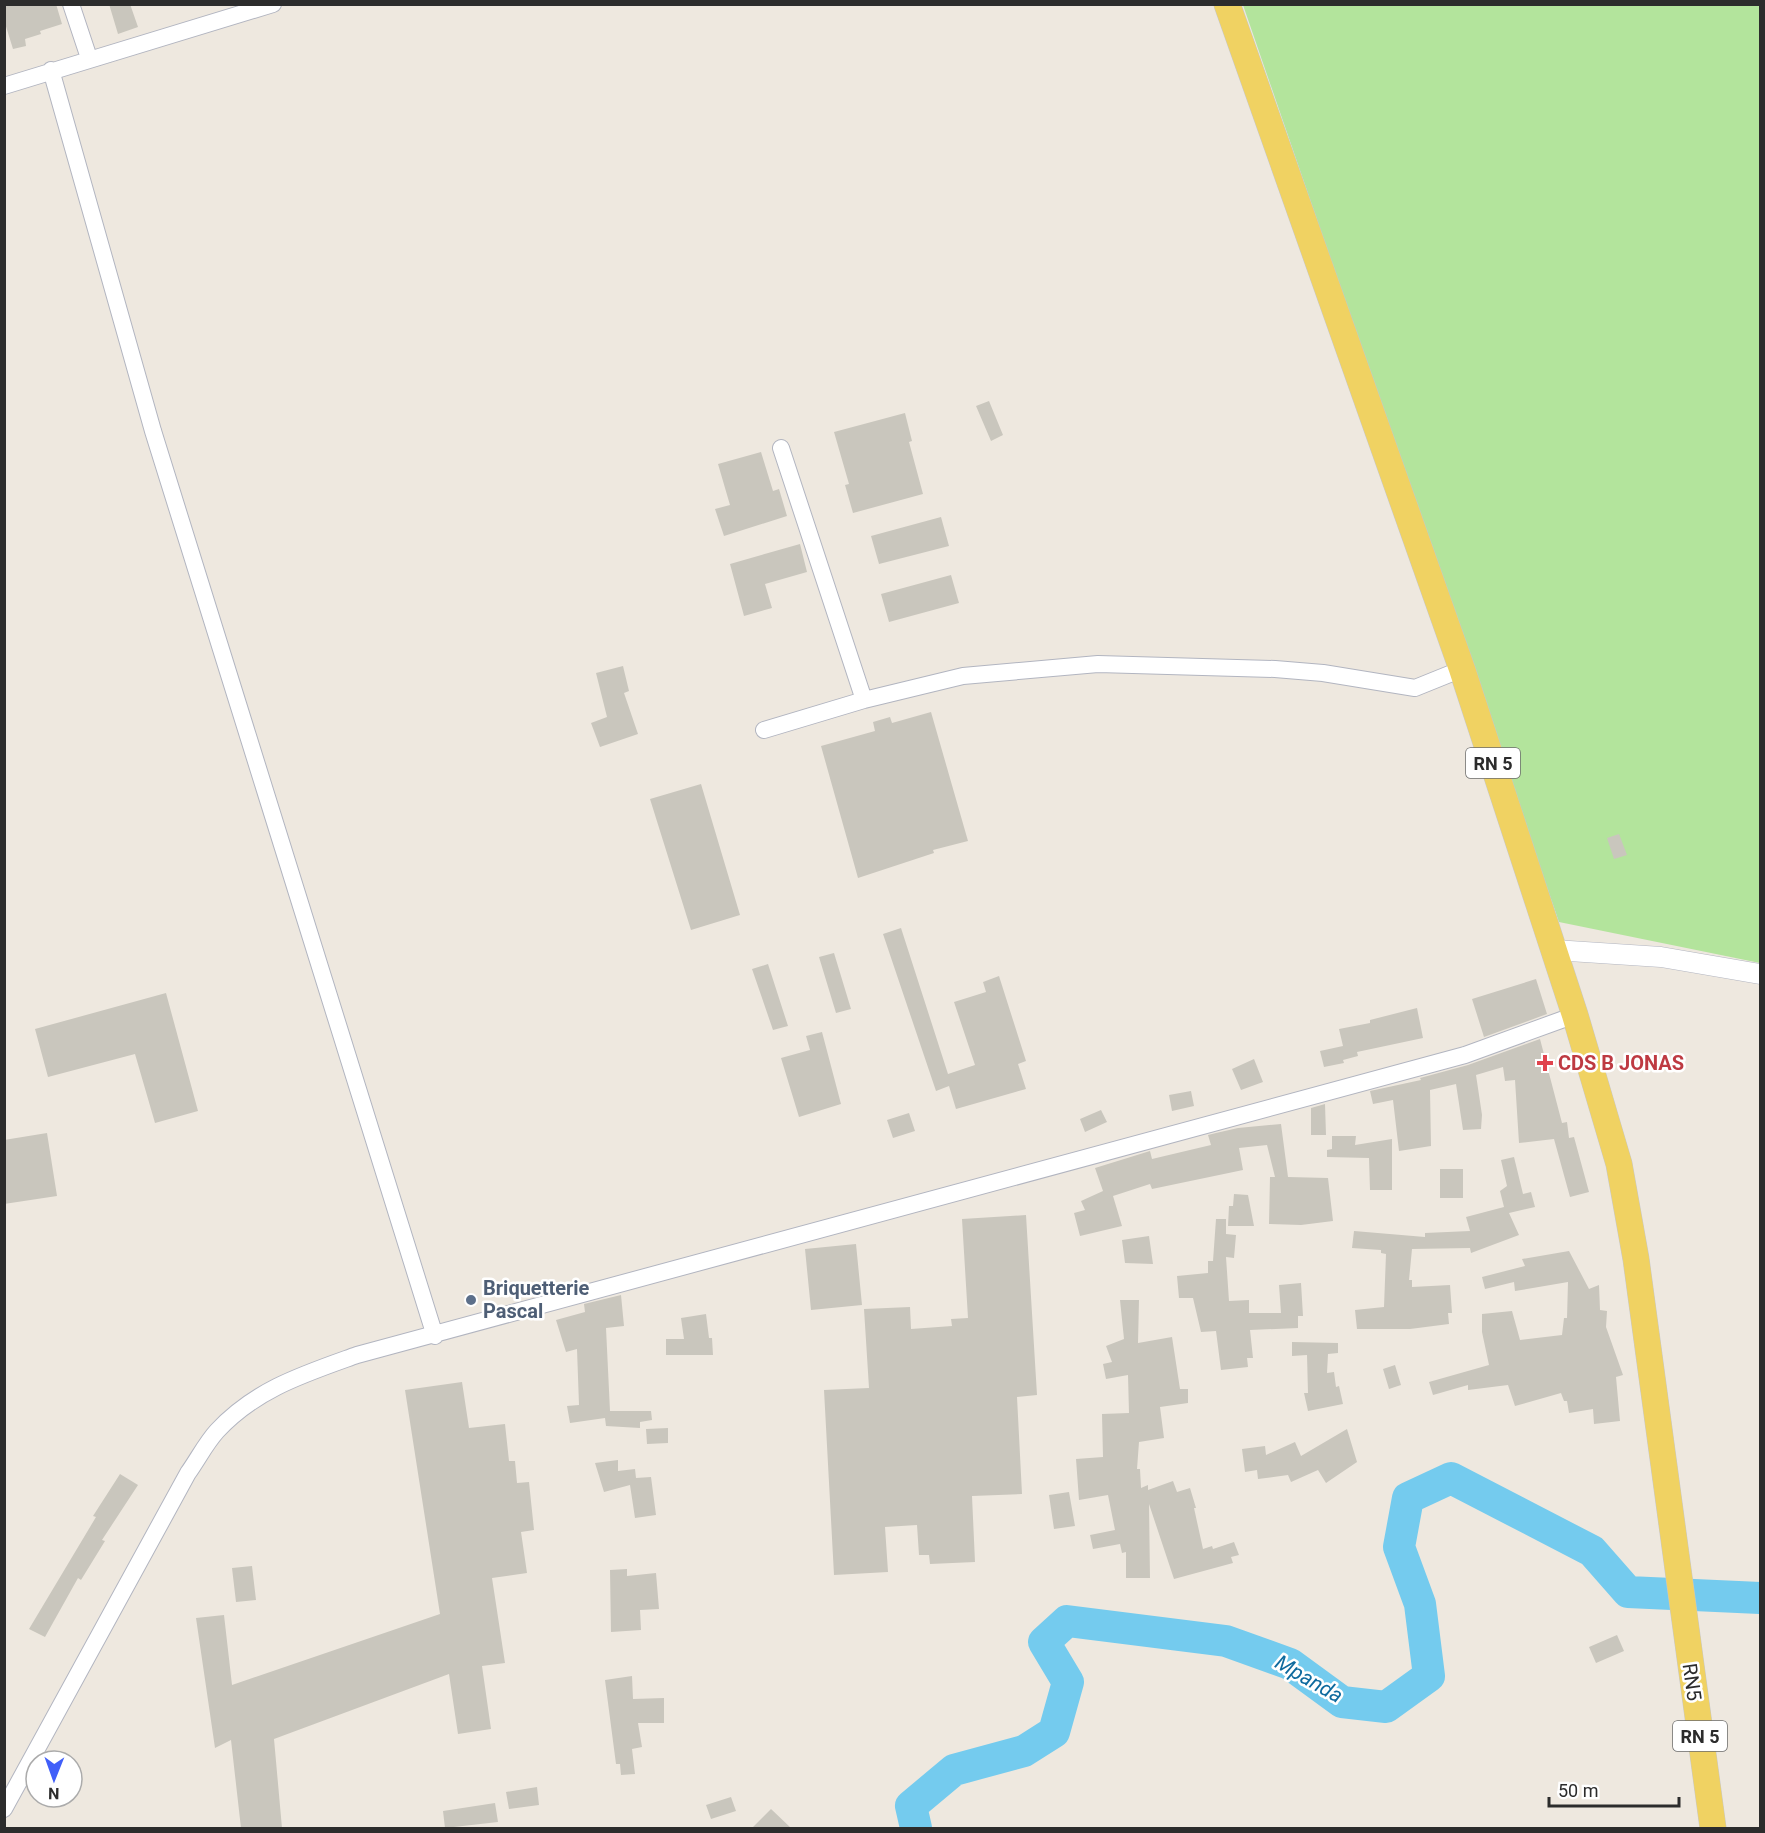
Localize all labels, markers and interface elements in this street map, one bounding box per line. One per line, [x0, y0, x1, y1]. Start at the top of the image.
road number: RN 5 [1466, 748, 1520, 778]
place label: CDS B JONAS [1558, 1051, 1684, 1075]
marker: CDS B JONAS [1536, 1054, 1554, 1072]
place label: Briquetterie Pascal [483, 1276, 590, 1323]
marker: Briquetterie Pascal [464, 1293, 478, 1307]
water label: Mpanda [1271, 1650, 1347, 1708]
street label: RN5 [1677, 1662, 1707, 1702]
road number: RN 5 [1673, 1721, 1727, 1751]
north arrow [24, 1749, 84, 1809]
scale bar [1549, 1770, 1680, 1808]
text: 50 m [1558, 1780, 1598, 1801]
text: N [48, 1784, 60, 1803]

